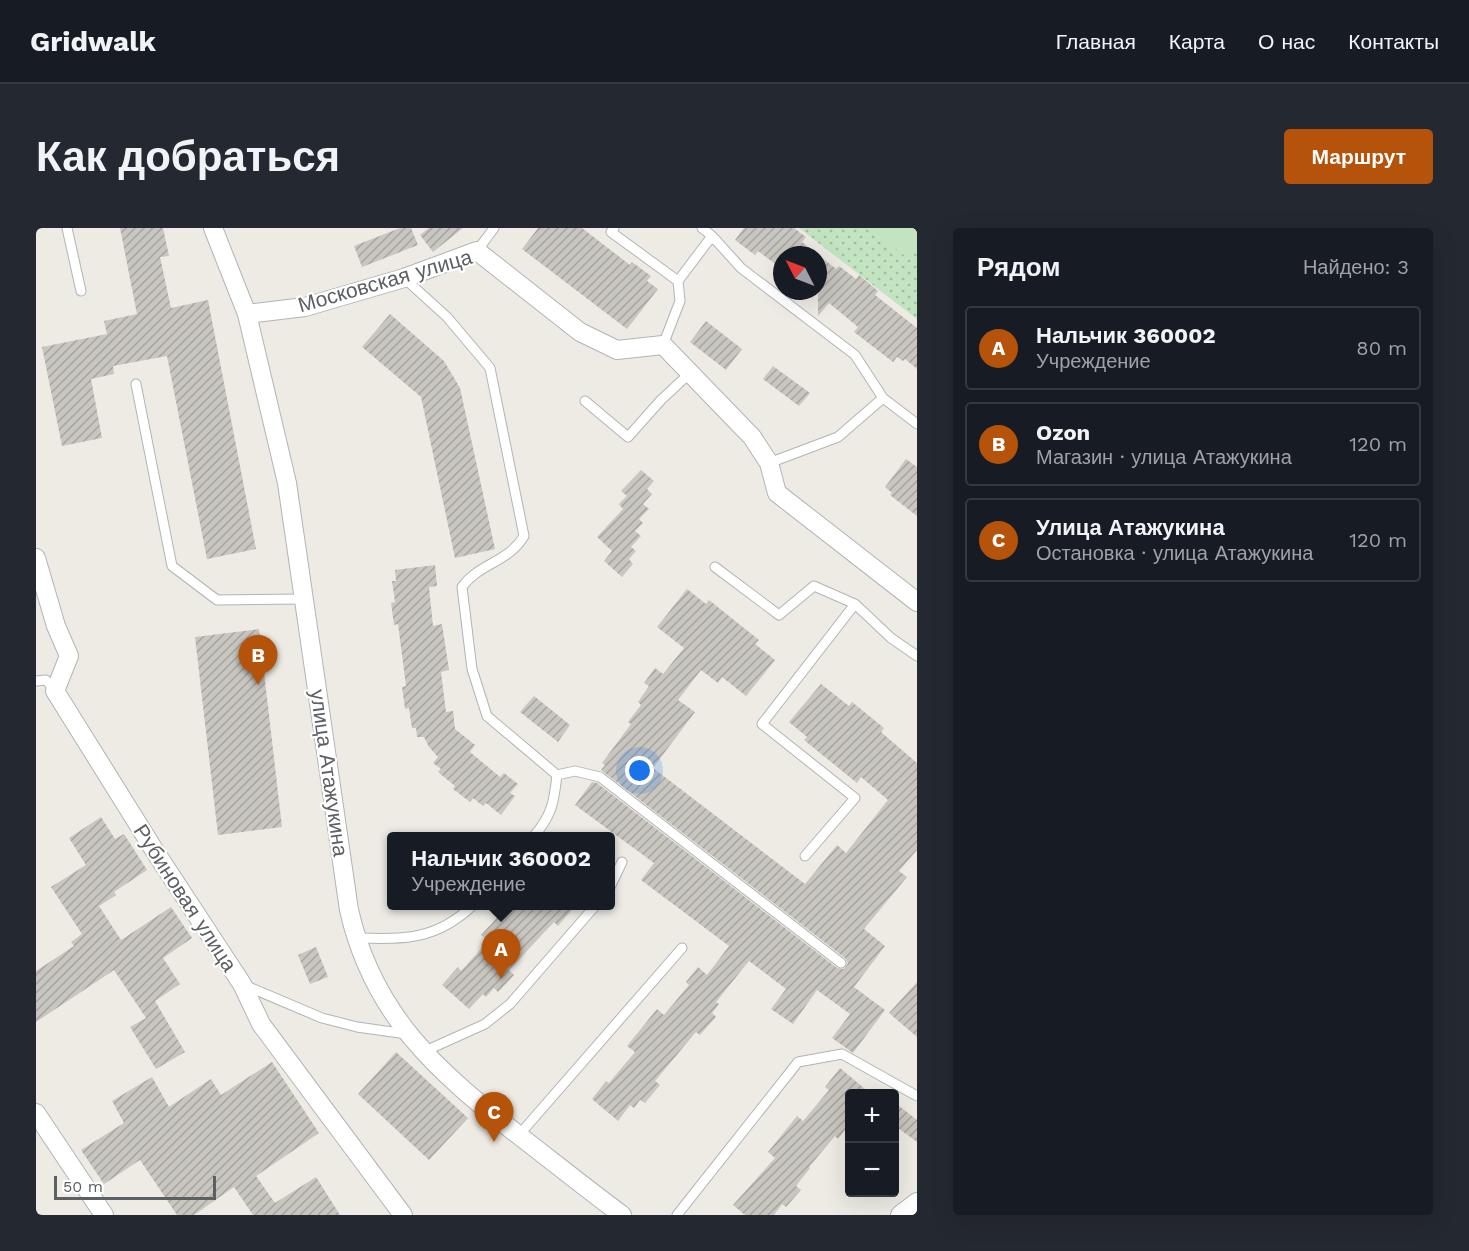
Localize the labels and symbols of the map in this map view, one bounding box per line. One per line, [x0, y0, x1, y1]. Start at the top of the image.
street label: Московская улица [295, 244, 475, 317]
north arrow [773, 246, 827, 300]
pin: B [238, 636, 278, 685]
street label: улица Атажукина [305, 688, 354, 858]
your location [625, 756, 654, 785]
street label: Рубиновая улица [128, 819, 243, 976]
pin: A [482, 930, 520, 979]
pin: C [474, 1092, 514, 1142]
scale bar [54, 1173, 216, 1200]

